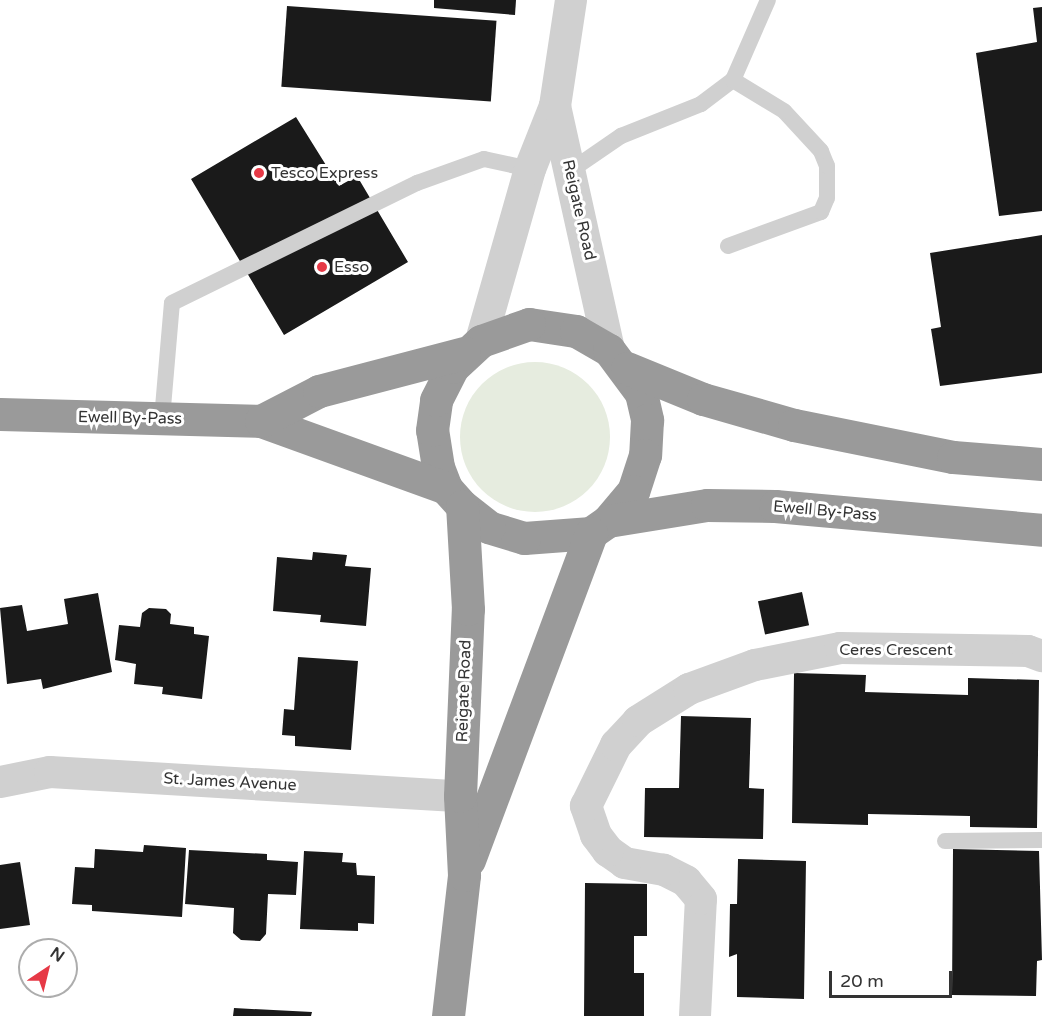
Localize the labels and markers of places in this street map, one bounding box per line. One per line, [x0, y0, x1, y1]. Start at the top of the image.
place label: Tesco Express [271, 163, 378, 183]
marker: Tesco Express [252, 166, 266, 180]
place label: Esso [334, 257, 369, 277]
marker: Esso [315, 260, 329, 274]

